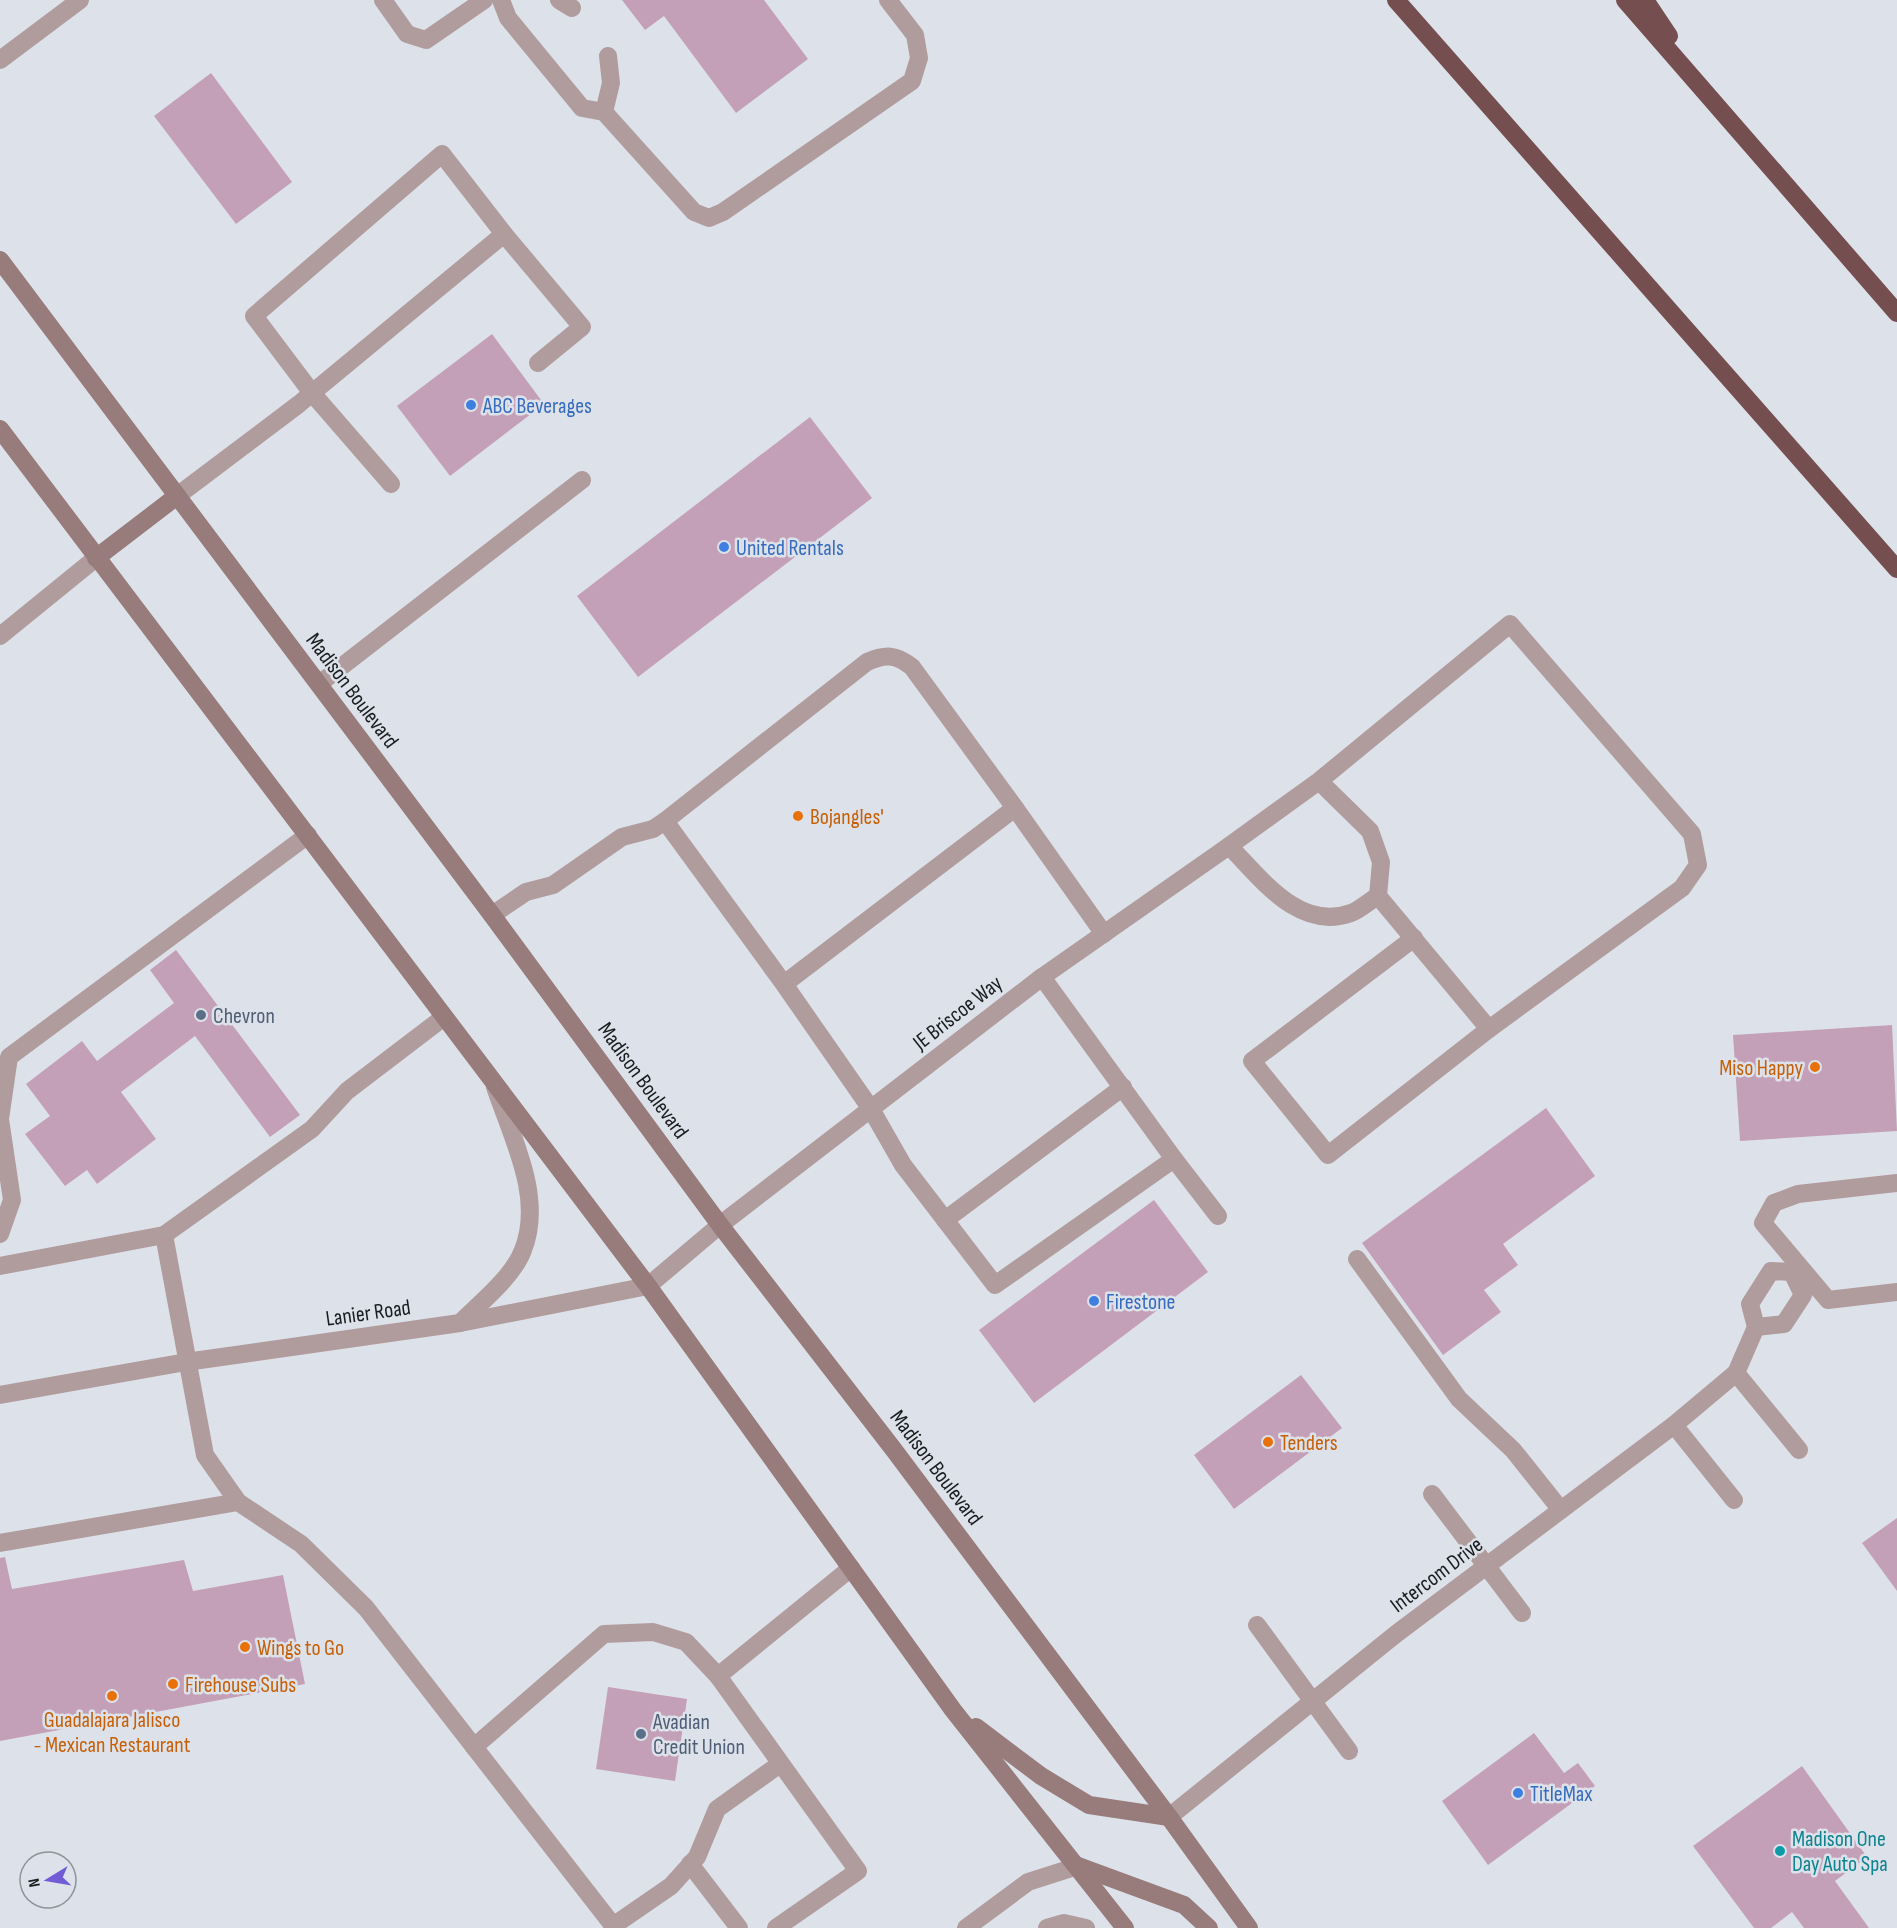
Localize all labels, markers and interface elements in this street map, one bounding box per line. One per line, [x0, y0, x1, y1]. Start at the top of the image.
place label: ABC Beverages [482, 393, 592, 420]
marker: ABC Beverages [464, 398, 478, 412]
place label: United Rentals [736, 535, 844, 562]
marker: United Rentals [717, 540, 731, 554]
street label: Madison Boulevard [300, 628, 404, 754]
place label: Bojangles' [810, 804, 884, 831]
marker: Bojangles' [791, 809, 805, 823]
street label: JE Briscoe Way [907, 970, 1008, 1057]
place label: Chevron [213, 1003, 275, 1030]
marker: Chevron [194, 1008, 208, 1022]
street label: Madison Boulevard [591, 1017, 694, 1144]
place label: Miso Happy [1719, 1055, 1803, 1082]
marker: Miso Happy [1808, 1060, 1822, 1074]
place label: Firestone [1106, 1289, 1175, 1316]
street label: Lanier Road [324, 1294, 412, 1333]
marker: Firestone [1087, 1294, 1101, 1308]
street label: Madison Boulevard [884, 1405, 988, 1531]
place label: Tenders [1280, 1430, 1338, 1457]
marker: Tenders [1261, 1435, 1275, 1449]
street label: Intercom Drive [1385, 1532, 1489, 1619]
place label: Wings to Go [257, 1635, 344, 1662]
marker: Wings to Go [238, 1640, 252, 1654]
place label: Firehouse Subs [185, 1672, 296, 1699]
marker: Firehouse Subs [166, 1677, 180, 1691]
marker: Guadalajara Jalisco - Mexican Restaurant [105, 1689, 119, 1703]
place label: Guadalajara Jalisco - Mexican Restaurant [33, 1707, 191, 1759]
place label: Avadian Credit Union [652, 1709, 745, 1761]
marker: Avadian Credit Union [634, 1727, 648, 1741]
place label: TitleMax [1530, 1781, 1593, 1808]
marker: TitleMax [1511, 1786, 1525, 1800]
place label: Madison One Day Auto Spa [1792, 1826, 1888, 1878]
marker: Madison One Day Auto Spa [1773, 1844, 1787, 1858]
north arrow [18, 1850, 78, 1910]
text: N [25, 1877, 45, 1889]

